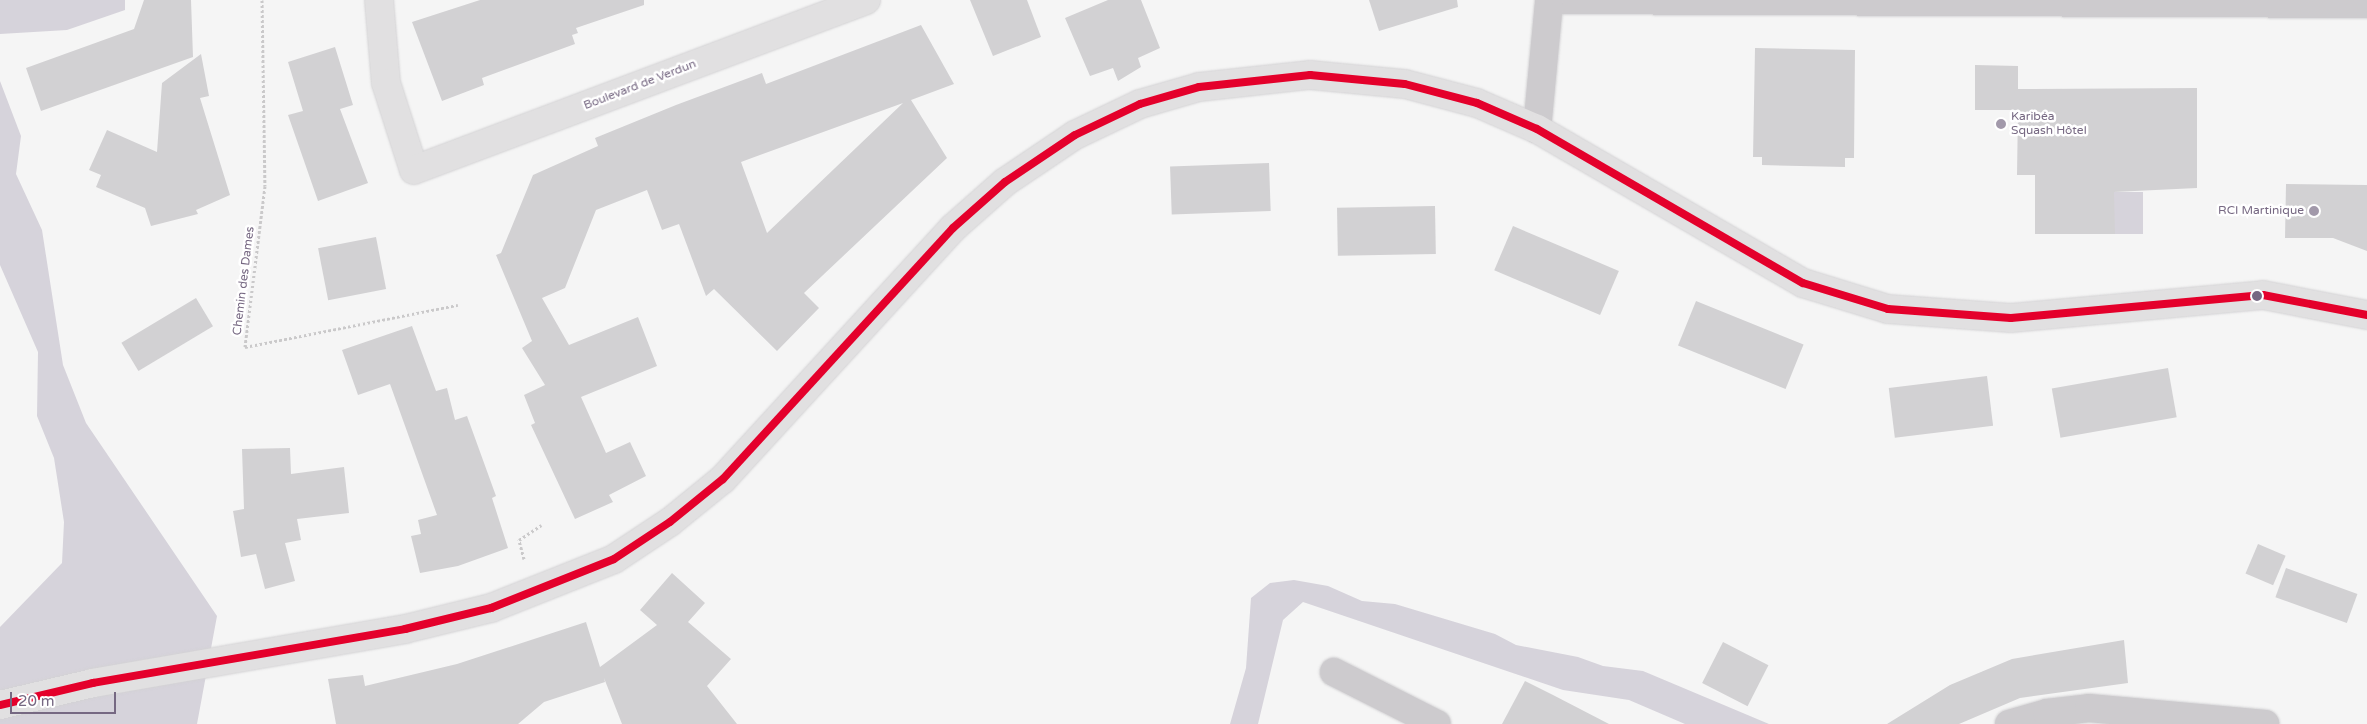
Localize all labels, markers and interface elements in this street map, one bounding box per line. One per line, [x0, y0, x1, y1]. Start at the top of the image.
street label: Boulevard de Verdun [582, 57, 698, 113]
place label: Karibéa Squash Hôtel [2011, 110, 2087, 138]
marker: Karibéa Squash Hôtel [1995, 118, 2007, 130]
place label: RCI Martinique [2218, 204, 2304, 218]
marker: RCI Martinique [2308, 205, 2320, 217]
street label: Chemin des Dames [230, 226, 258, 336]
unlabelled marker [2252, 291, 2262, 301]
scale bar [12, 682, 119, 714]
text: 20 m [18, 692, 55, 710]

